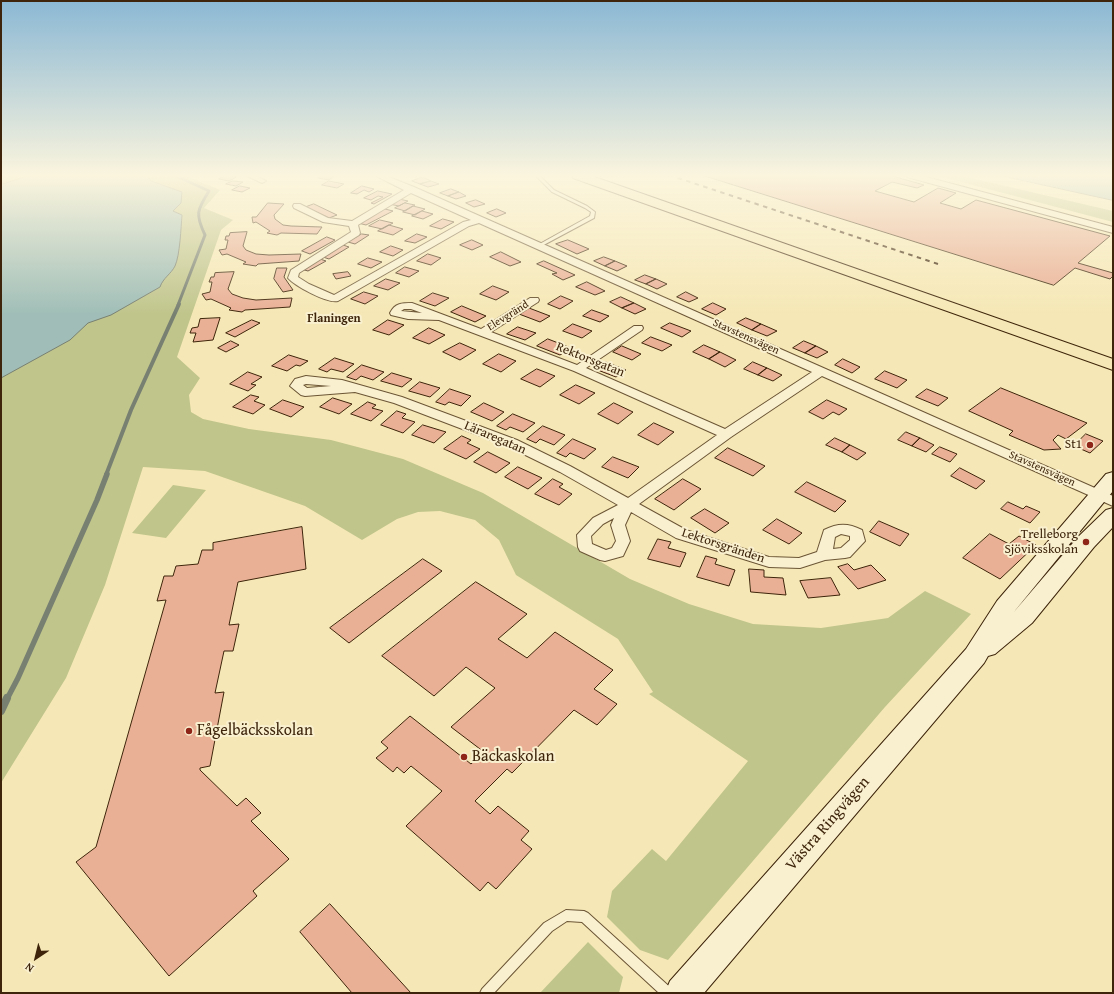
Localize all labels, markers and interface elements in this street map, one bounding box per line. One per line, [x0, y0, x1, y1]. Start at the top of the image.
street label: Elevgränd [485, 298, 531, 334]
district label: Flaningen [307, 312, 361, 326]
street label: Stavstensvägen [711, 316, 781, 358]
street label: Rektorsgatan [553, 339, 627, 381]
street label: Läraregatan [462, 418, 528, 458]
place label: St1 [1065, 437, 1082, 453]
marker: St1 [1085, 440, 1095, 450]
street label: Stavstensvägen [1007, 448, 1077, 490]
street label: Lektorsgränden [680, 525, 766, 567]
place label: Trelleborg Sjöviksskolan [1004, 527, 1078, 558]
marker: Trelleborg Sjöviksskolan [1081, 537, 1091, 547]
place label: Fågelbäcksskolan [197, 721, 313, 741]
marker: Fågelbäcksskolan [184, 726, 194, 736]
place label: Bäckaskolan [472, 747, 555, 767]
marker: Bäckaskolan [459, 752, 469, 762]
street label: Västra Ringvägen [782, 773, 874, 875]
north arrow [16, 938, 56, 978]
text: N [22, 959, 37, 976]

